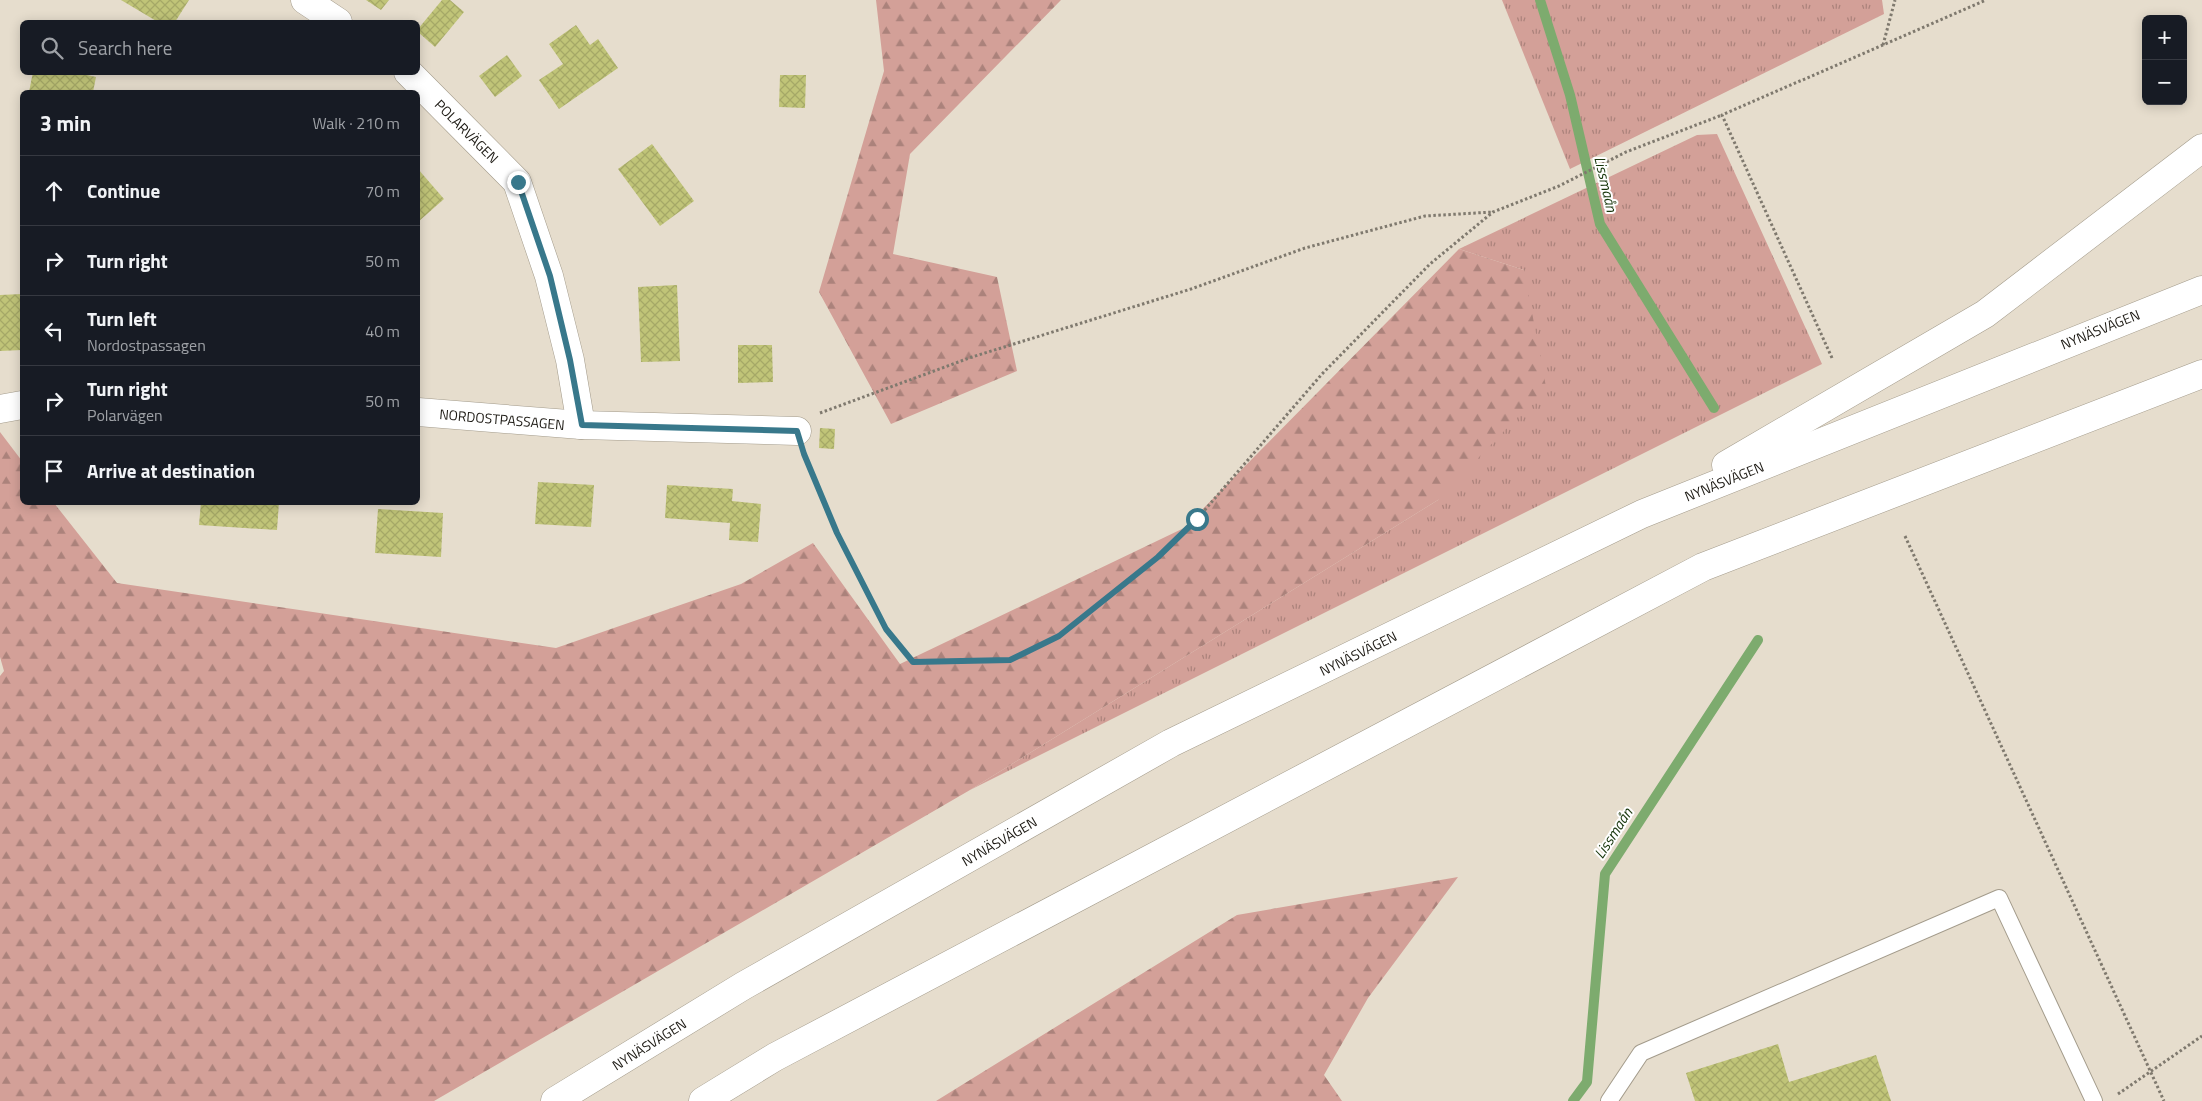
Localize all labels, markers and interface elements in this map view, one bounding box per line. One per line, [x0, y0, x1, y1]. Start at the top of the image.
map controls [2142, 15, 2187, 105]
button: + [2142, 15, 2187, 60]
search box [20, 20, 420, 75]
text: Search here [78, 33, 172, 62]
icon: search [38, 34, 66, 62]
button: − [2142, 60, 2187, 105]
street label: POLARVÄGEN [430, 94, 504, 168]
text: 3 min [40, 107, 91, 139]
text: Walk · 210 m [312, 111, 400, 135]
water label: Lissmaån [1588, 154, 1624, 215]
route end [507, 171, 530, 194]
text: Continue [87, 176, 160, 205]
icon: ahead [40, 177, 68, 205]
text: 70 m [365, 179, 400, 203]
text: Turn right [87, 246, 168, 275]
icon: right [40, 247, 68, 275]
text: 50 m [365, 249, 400, 273]
text: Turn left [87, 304, 157, 333]
street label: NYNÄSVÄGEN [2057, 304, 2143, 354]
icon: left [40, 317, 68, 345]
text: 40 m [365, 319, 400, 343]
text: Nordostpassagen [87, 333, 206, 357]
text: Turn right [87, 374, 168, 403]
icon: right [40, 387, 68, 415]
text: 50 m [365, 389, 400, 413]
text: Polarvägen [87, 403, 163, 427]
street label: NORDOSTPASSAGEN [438, 403, 566, 435]
text: Arrive at destination [87, 456, 255, 485]
street label: NYNÄSVÄGEN [1681, 456, 1767, 506]
icon: arrive [40, 457, 68, 485]
route start [1186, 508, 1209, 531]
street label: NYNÄSVÄGEN [1316, 625, 1400, 681]
water label: Lissmaån [1588, 803, 1638, 863]
street label: NYNÄSVÄGEN [957, 811, 1041, 871]
street label: NYNÄSVÄGEN [608, 1013, 690, 1075]

